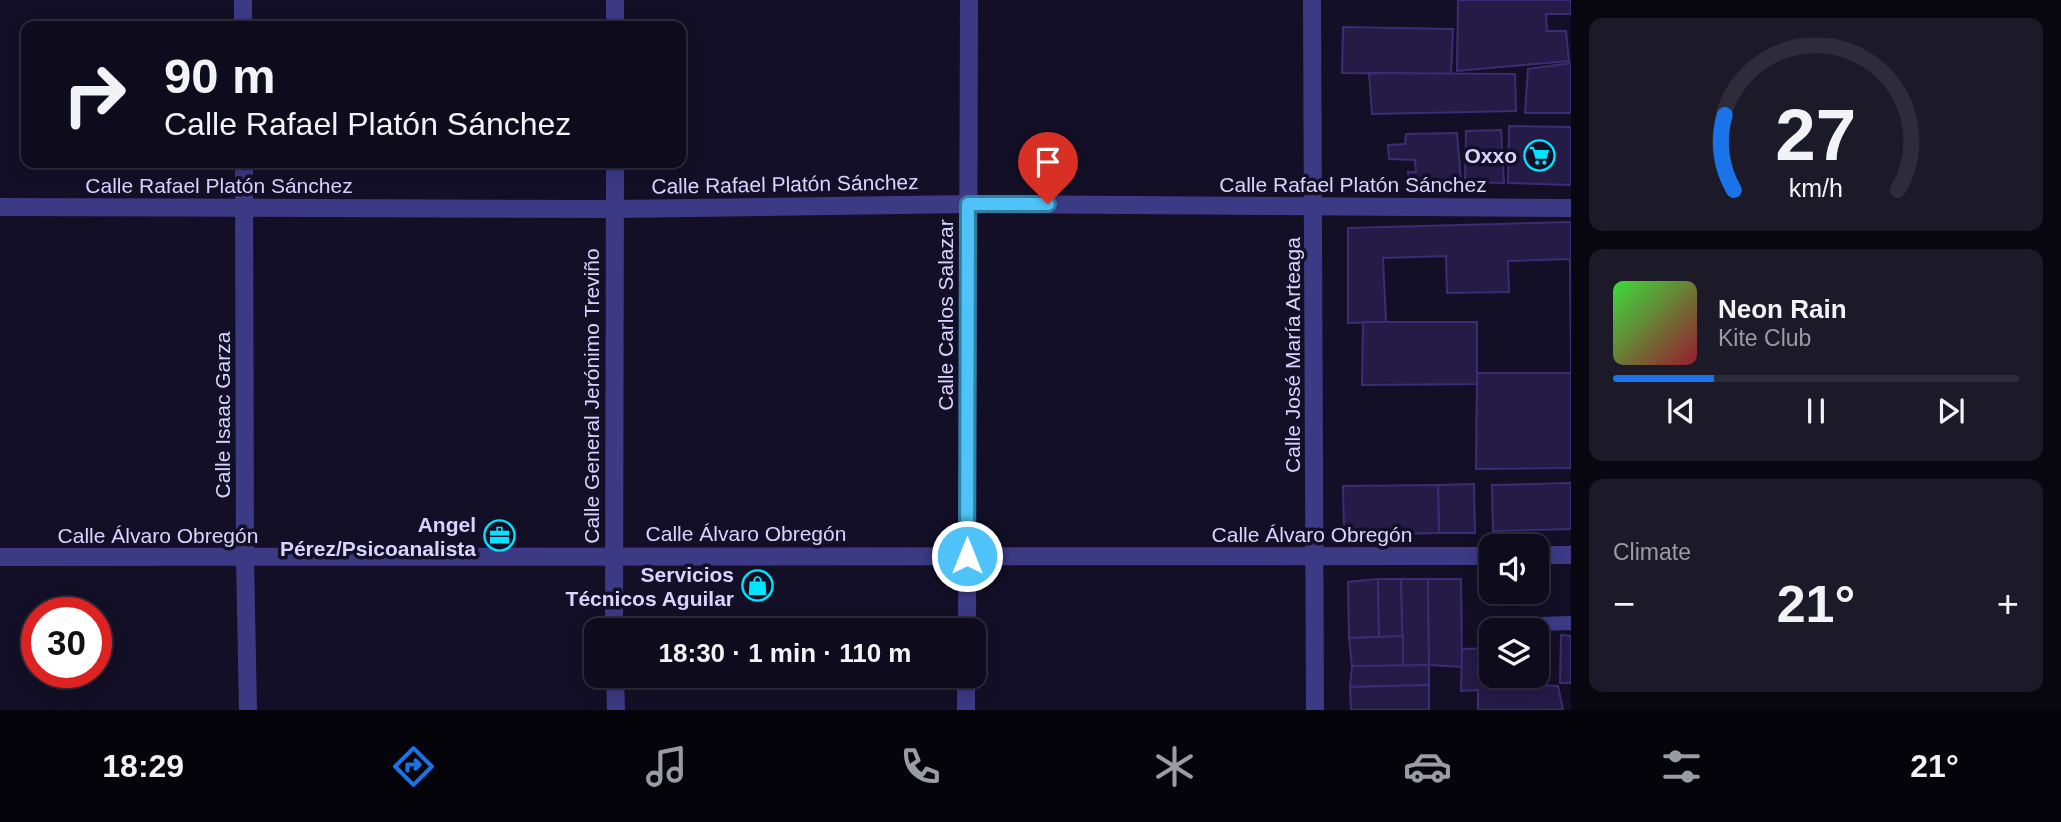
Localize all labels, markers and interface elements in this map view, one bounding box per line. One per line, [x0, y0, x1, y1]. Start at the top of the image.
icon: right [49, 49, 140, 140]
text: 90 m [164, 49, 276, 103]
text: 27 [1776, 95, 1856, 176]
text: Calle Rafael Platón Sánchez [164, 106, 571, 142]
pin [1018, 132, 1078, 204]
supermarket icon: Oxxo [1523, 138, 1557, 172]
icon: arrive [1029, 143, 1067, 181]
place label: Oxxo [1464, 144, 1517, 167]
street label: Calle Rafael Platón Sánchez [651, 170, 919, 198]
street label: Calle Rafael Platón Sánchez [1219, 173, 1487, 196]
street label: Calle Rafael Platón Sánchez [85, 174, 353, 197]
text: km/h [1789, 174, 1843, 202]
street label: Calle Carlos Salazar [934, 219, 957, 411]
street label: Calle José María Arteaga [1281, 237, 1304, 473]
street label: Calle General Jerónimo Treviño [580, 248, 603, 544]
text: Neon Rain [1718, 294, 1847, 324]
text: Kite Club [1718, 325, 1811, 351]
street label: Calle Isaac Garza [211, 331, 234, 498]
icon: previous [1662, 392, 1700, 430]
icon: pause [1797, 392, 1835, 430]
icon: next [1932, 392, 1970, 430]
place label: Angel Pérez/Psicoanalista [280, 513, 476, 560]
office icon: Angel Pérez/Psicoanalista [482, 519, 516, 553]
position arrow [930, 519, 1004, 593]
street label: Calle Álvaro Obregón [646, 522, 846, 545]
street label: Calle Álvaro Obregón [1212, 523, 1412, 546]
street label: Calle Álvaro Obregón [58, 524, 258, 547]
map controls [1479, 534, 1549, 688]
button: sound [1479, 534, 1549, 604]
text: Climate [1613, 539, 1691, 565]
place label: Servicios Técnicos Aguilar [566, 563, 734, 610]
shop icon: Servicios Técnicos Aguilar [740, 569, 774, 603]
text: 21° [1777, 575, 1855, 633]
text: − [1613, 583, 1635, 625]
text: + [1997, 583, 2019, 625]
speed limit sign: 30 [21, 597, 112, 688]
button: layers [1479, 618, 1549, 688]
text: 18:30 · 1 min · 110 m [659, 638, 911, 668]
icon: directions [389, 742, 438, 791]
icon: music [642, 742, 691, 791]
icon: phone [896, 742, 945, 791]
icon: climate [1150, 742, 1199, 791]
icon: car [1403, 742, 1452, 791]
icon: filters [1657, 742, 1706, 791]
text: 18:29 [102, 748, 184, 784]
text: 21° [1910, 748, 1959, 784]

